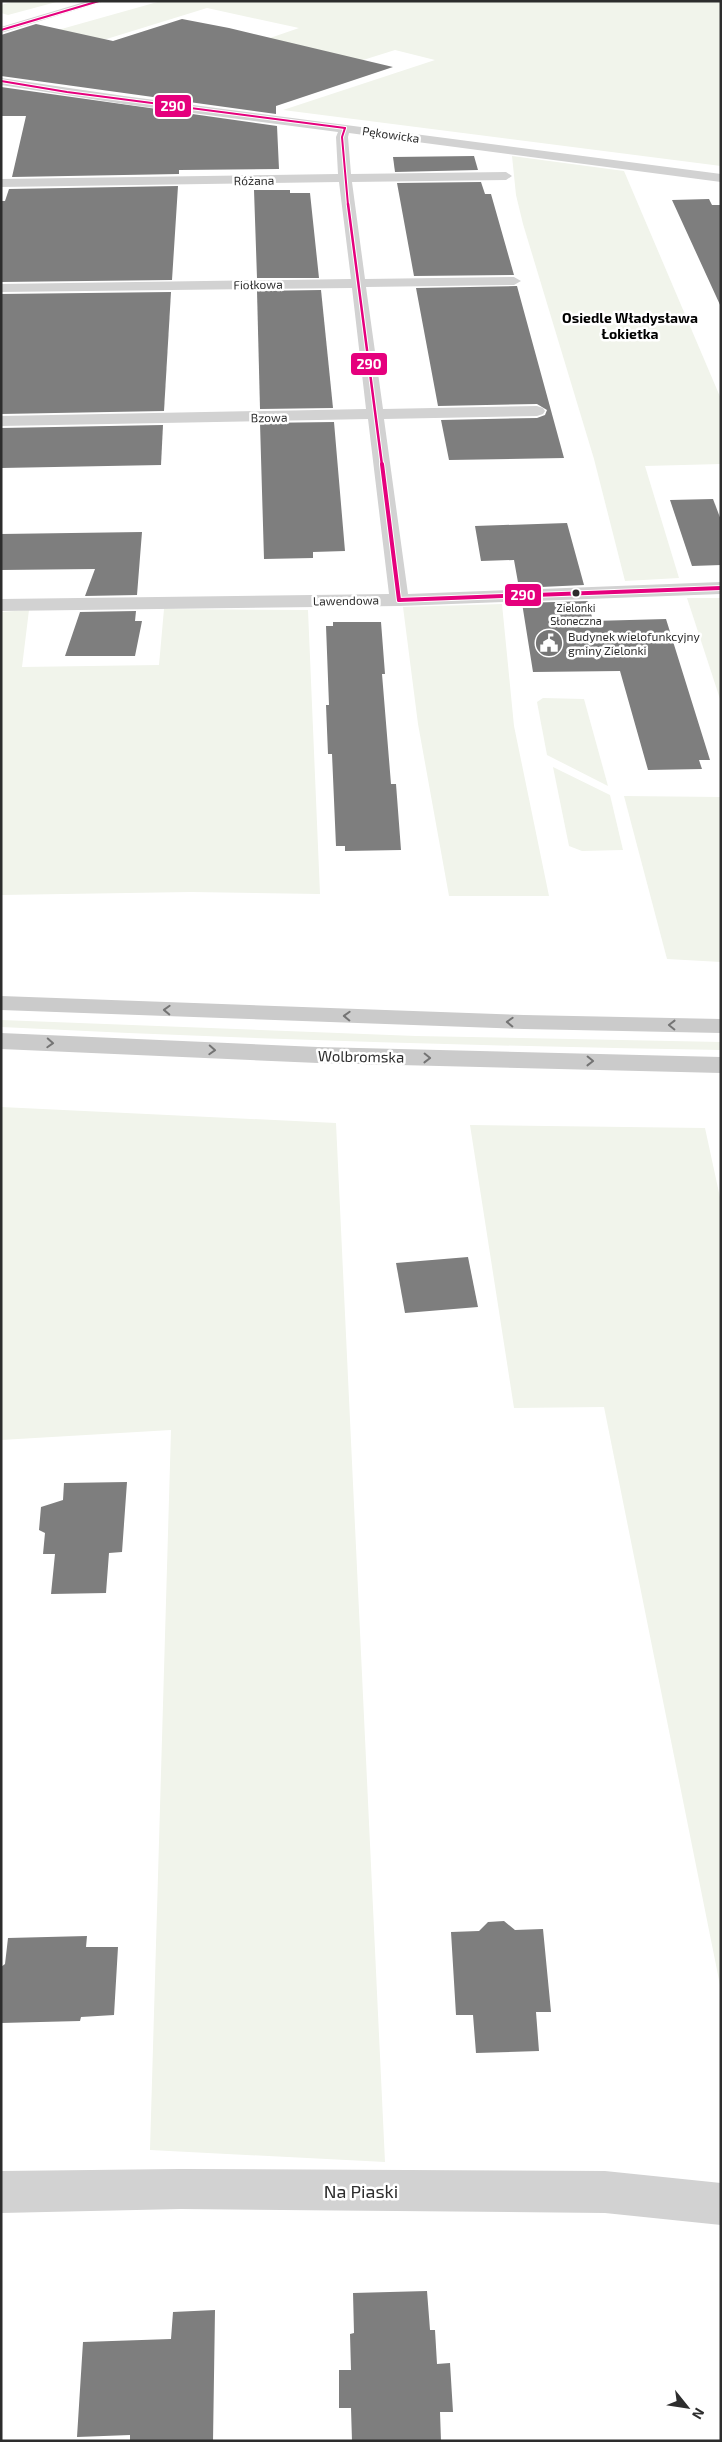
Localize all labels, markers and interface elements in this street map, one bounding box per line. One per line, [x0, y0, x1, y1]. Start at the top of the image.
line badge: 290 [154, 94, 192, 118]
text: 290 [160, 97, 186, 114]
street label: Pękowicka [362, 123, 420, 145]
street label: Różana [234, 173, 274, 187]
street label: Fiołkowa [233, 277, 283, 291]
district label: Osiedle Władysława Łokietka [562, 309, 698, 342]
line badge: 290 [350, 352, 388, 376]
text: 290 [356, 355, 382, 372]
street label: Bzowa [250, 410, 288, 424]
line badge: 290 [504, 583, 542, 607]
text: 290 [510, 586, 536, 603]
marker: Zielonki Słoneczna [571, 588, 581, 598]
street label: Lawendowa [313, 592, 379, 608]
place label: Zielonki Słoneczna [550, 601, 602, 627]
public building icon: Budynek wielofunkcyjny gminy Zielonki [534, 628, 564, 658]
place label: Budynek wielofunkcyjny gminy Zielonki [568, 629, 701, 657]
one-way arrow [163, 1005, 170, 1015]
one-way arrow [343, 1011, 351, 1022]
one-way arrow [505, 1016, 513, 1027]
one-way arrow [668, 1020, 676, 1030]
one-way arrow [46, 1038, 54, 1048]
one-way arrow [209, 1045, 217, 1056]
street label: Wolbromska [318, 1046, 404, 1066]
one-way arrow [423, 1052, 431, 1063]
one-way arrow [586, 1056, 594, 1067]
street label: Na Piaski [324, 2180, 398, 2202]
north arrow [662, 2382, 712, 2432]
text: N [689, 2405, 709, 2422]

